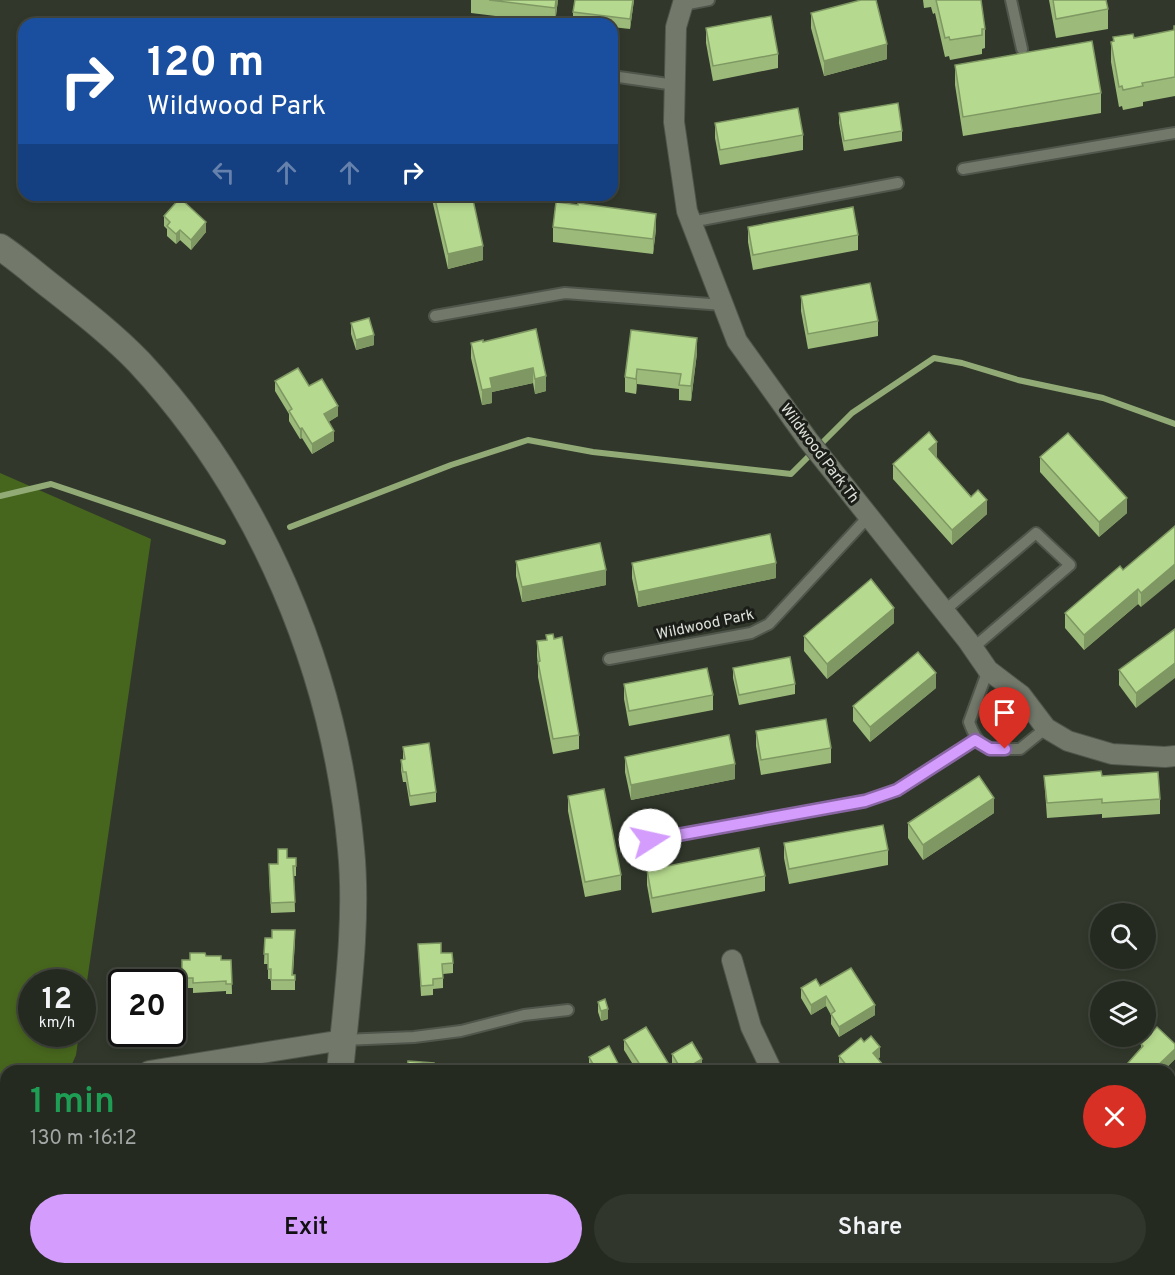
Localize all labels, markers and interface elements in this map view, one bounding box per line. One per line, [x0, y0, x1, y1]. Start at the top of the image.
text: 120 m [147, 38, 264, 91]
icon: right [48, 42, 126, 120]
text: Wildwood Park [147, 90, 326, 124]
icon: left [207, 156, 240, 189]
icon: ahead [270, 156, 303, 189]
icon: ahead [333, 156, 366, 189]
icon: right [396, 156, 429, 189]
street label: Wildwood Park Th [775, 400, 862, 507]
street label: Wildwood Park [655, 606, 756, 645]
pin [979, 687, 1030, 749]
icon: arrive [988, 696, 1021, 729]
position arrow [618, 808, 682, 872]
map controls [1090, 903, 1156, 1047]
button: search [1090, 903, 1156, 969]
speed limit sign: 20 [108, 969, 186, 1047]
button: layers [1090, 981, 1156, 1047]
text: 12 [42, 982, 72, 1019]
text: km/h [39, 1014, 75, 1033]
text: 1 min [30, 1080, 115, 1126]
button: close [1083, 1085, 1146, 1148]
text: 130 m · 16:12 [30, 1126, 137, 1152]
button: Exit [30, 1194, 582, 1263]
button: Share [594, 1194, 1146, 1263]

